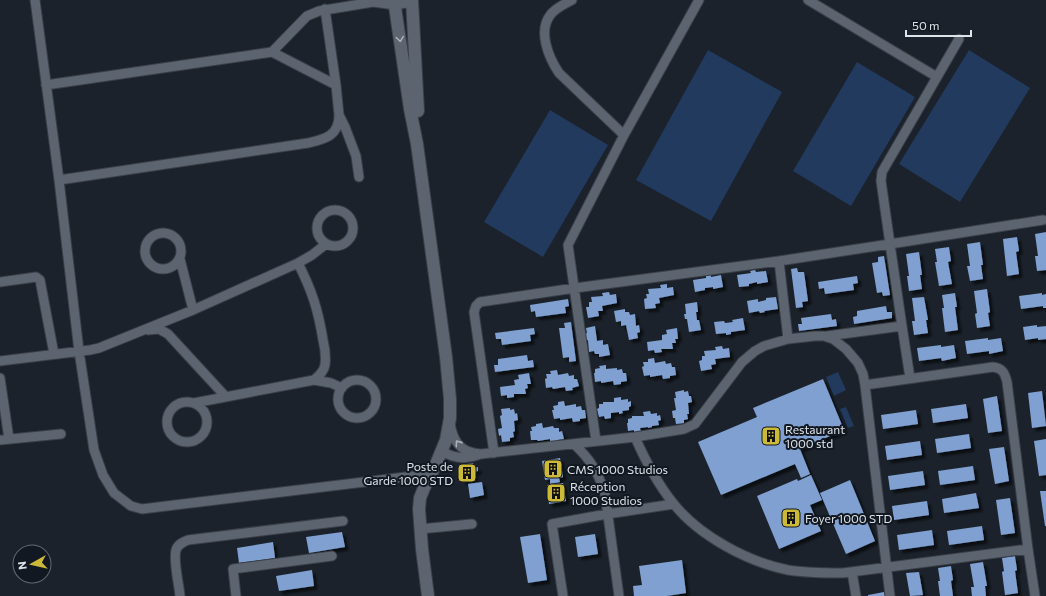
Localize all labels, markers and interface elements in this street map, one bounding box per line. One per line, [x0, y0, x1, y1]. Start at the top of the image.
scale bar [906, 12, 971, 38]
text: 50 m [912, 18, 940, 32]
one-way arrow [395, 36, 404, 42]
place label: Restaurant 1000 std [785, 422, 845, 450]
building icon: Restaurant 1000 std [760, 425, 782, 447]
one-way arrow [455, 440, 463, 447]
building icon: CMS 1000 Studios [542, 458, 564, 480]
place label: Poste de Garde 1000 STD [363, 459, 453, 487]
building icon: Poste de Garde 1000 STD [456, 462, 478, 484]
place label: CMS 1000 Studios [567, 462, 668, 476]
place label: Réception 1000 Studios [570, 479, 642, 507]
building icon: Réception 1000 Studios [545, 482, 567, 504]
building icon: Foyer 1000 STD [780, 507, 802, 529]
place label: Foyer 1000 STD [805, 511, 892, 525]
north arrow [12, 544, 52, 584]
text: N [15, 560, 29, 570]

